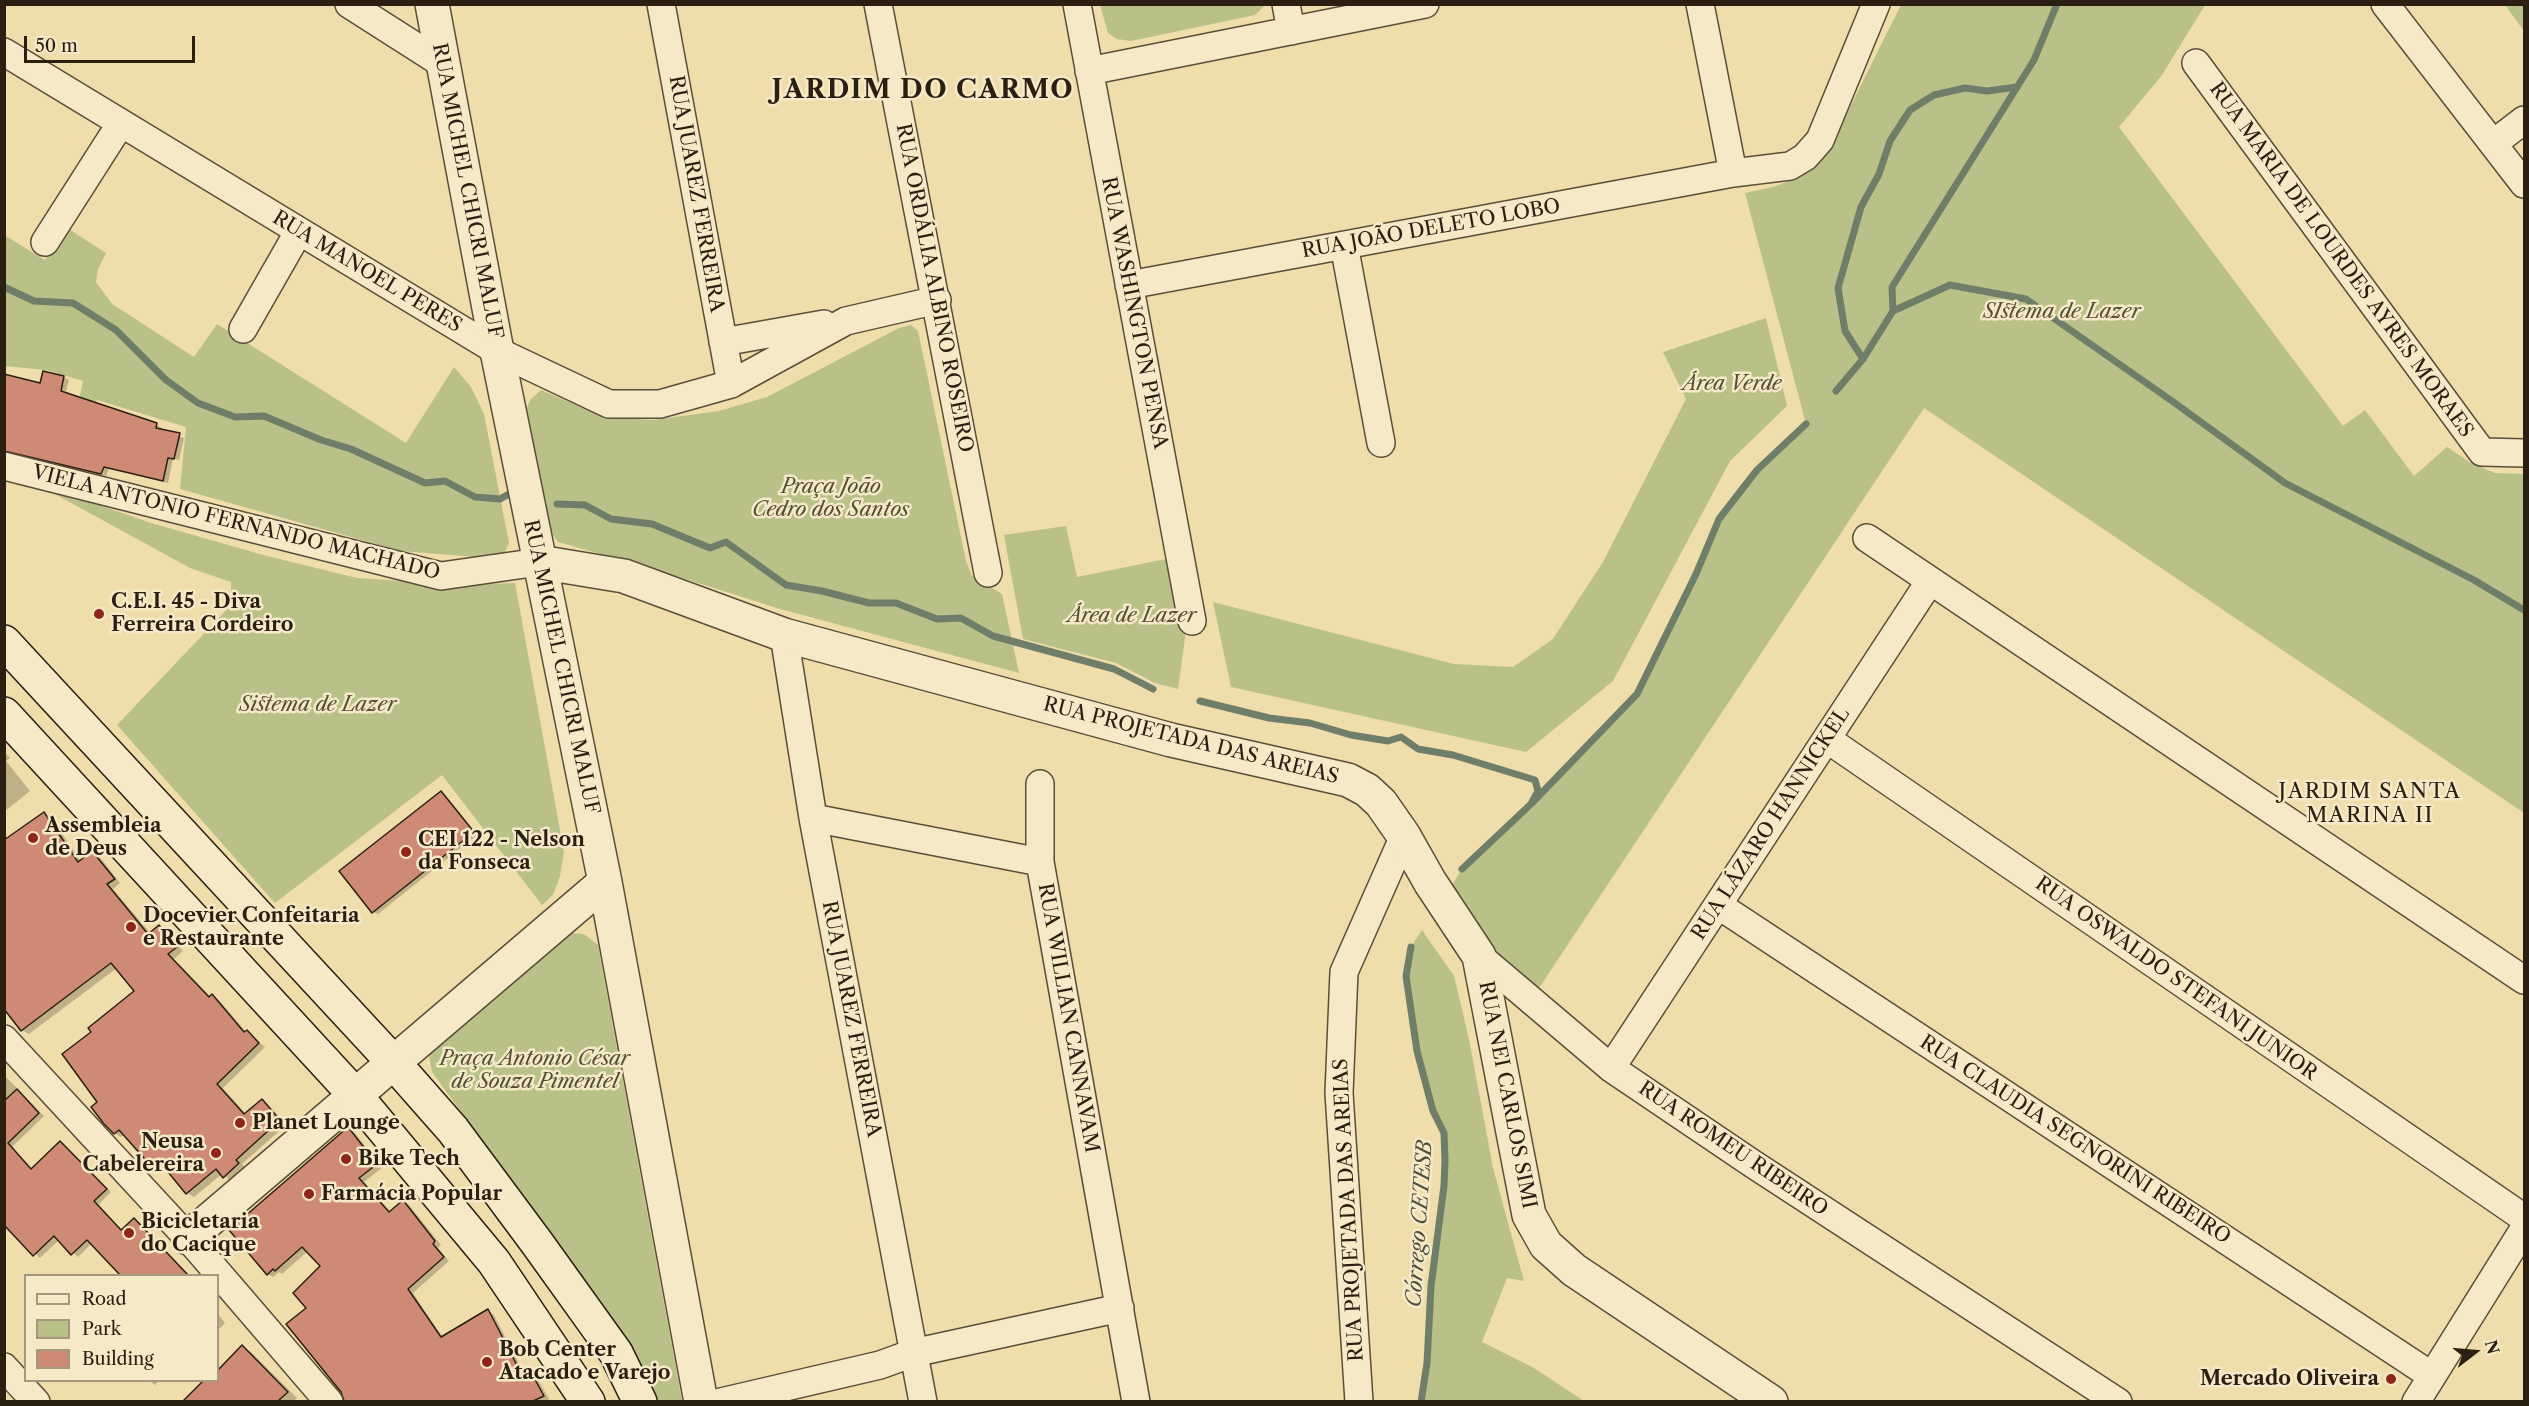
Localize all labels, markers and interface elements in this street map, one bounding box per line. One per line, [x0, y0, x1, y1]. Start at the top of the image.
scale bar [27, 24, 198, 62]
text: 50 m [35, 35, 78, 57]
street label: RUA MICHEL CHICRI MALUF [427, 41, 507, 341]
street label: RUA JUAREZ FERREIRA [663, 74, 729, 314]
district label: JARDIM DO CARMO [772, 74, 1074, 106]
street label: RUA MARIA DE LOURDES AYRES MORAES [2204, 78, 2478, 442]
street label: RUA ORDÁLIA ALBINO ROSEIRO [890, 122, 978, 454]
street label: RUA WASHINGTON PENSA [1096, 175, 1172, 451]
street label: RUA JOÃO DELETO LOBO [1300, 194, 1562, 264]
street label: RUA MANOEL PERES [268, 206, 466, 338]
park label: SIstema de Lazer [1983, 300, 2141, 324]
park label: Área Verde [1682, 372, 1782, 396]
street label: VIELA ANTONIO FERNANDO MACHADO [30, 461, 442, 585]
park label: Praça João Cedro dos Santos [752, 475, 910, 522]
street label: RUA MICHEL CHICRI MALUF [518, 517, 604, 817]
place label: C.E.I. 45 - Diva Ferreira Cordeiro [111, 590, 293, 637]
park label: Área de Lazer [1067, 604, 1197, 628]
marker: C.E.I. 45 - Diva Ferreira Cordeiro [92, 607, 106, 621]
park label: Sistema de Lazer [239, 693, 397, 717]
street label: RUA PROJETADA DAS AREIAS [1041, 693, 1341, 789]
street label: RUA LÁZARO HANNICKEL [1687, 703, 1855, 945]
district label: JARDIM SANTA MARINA II [2279, 779, 2461, 829]
place label: Assembleia de Deus [45, 814, 162, 861]
place label: CEI 122 - Nelson da Fonseca [418, 828, 585, 875]
marker: Assembleia de Deus [26, 831, 40, 845]
marker: CEI 122 - Nelson da Fonseca [399, 845, 413, 859]
street label: RUA OSWALDO STEFANI JUNIOR [2030, 872, 2322, 1086]
street label: RUA WILLIAN CANNAVAM [1032, 881, 1104, 1155]
street label: RUA JUAREZ FERREIRA [816, 899, 886, 1139]
place label: Docevier Confeitaria e Restaurante [143, 904, 360, 951]
marker: Docevier Confeitaria e Restaurante [124, 920, 138, 934]
street label: RUA NEI CARLOS SIMI [1473, 979, 1541, 1211]
street label: RUA CLAUDIA SEGNORINI RIBEIRO [1915, 1030, 2235, 1250]
park label: Praça Antonio César de Souza Pimentel [440, 1047, 630, 1094]
street label: RUA PROJETADA DAS AREIAS [1329, 1058, 1369, 1362]
street label: RUA ROMEU RIBEIRO [1634, 1077, 1832, 1221]
place label: Planet Lounge [252, 1111, 400, 1135]
marker: Planet Lounge [233, 1116, 247, 1130]
place label: Neusa Cabelereira [83, 1130, 204, 1177]
water label: Córrego CETESB [1402, 1140, 1438, 1308]
marker: Neusa Cabelereira [209, 1146, 223, 1160]
place label: Bike Tech [358, 1147, 460, 1171]
marker: Bike Tech [339, 1152, 353, 1166]
place label: Farmácia Popular [321, 1182, 502, 1206]
marker: Farmácia Popular [302, 1187, 316, 1201]
place label: Bicicletaria do Cacique [141, 1210, 259, 1257]
marker: Bicicletaria do Cacique [122, 1226, 136, 1240]
legend [24, 1274, 219, 1382]
text: Road [82, 1288, 127, 1310]
text: Park [82, 1318, 121, 1340]
north arrow [2445, 1322, 2505, 1382]
place label: Bob Center Atacado e Varejo [499, 1338, 670, 1385]
text: N [2481, 1338, 2504, 1356]
text: Building [82, 1348, 154, 1370]
marker: Bob Center Atacado e Varejo [480, 1355, 494, 1369]
place label: Mercado Oliveira [2200, 1367, 2379, 1391]
marker: Mercado Oliveira [2384, 1372, 2398, 1386]

